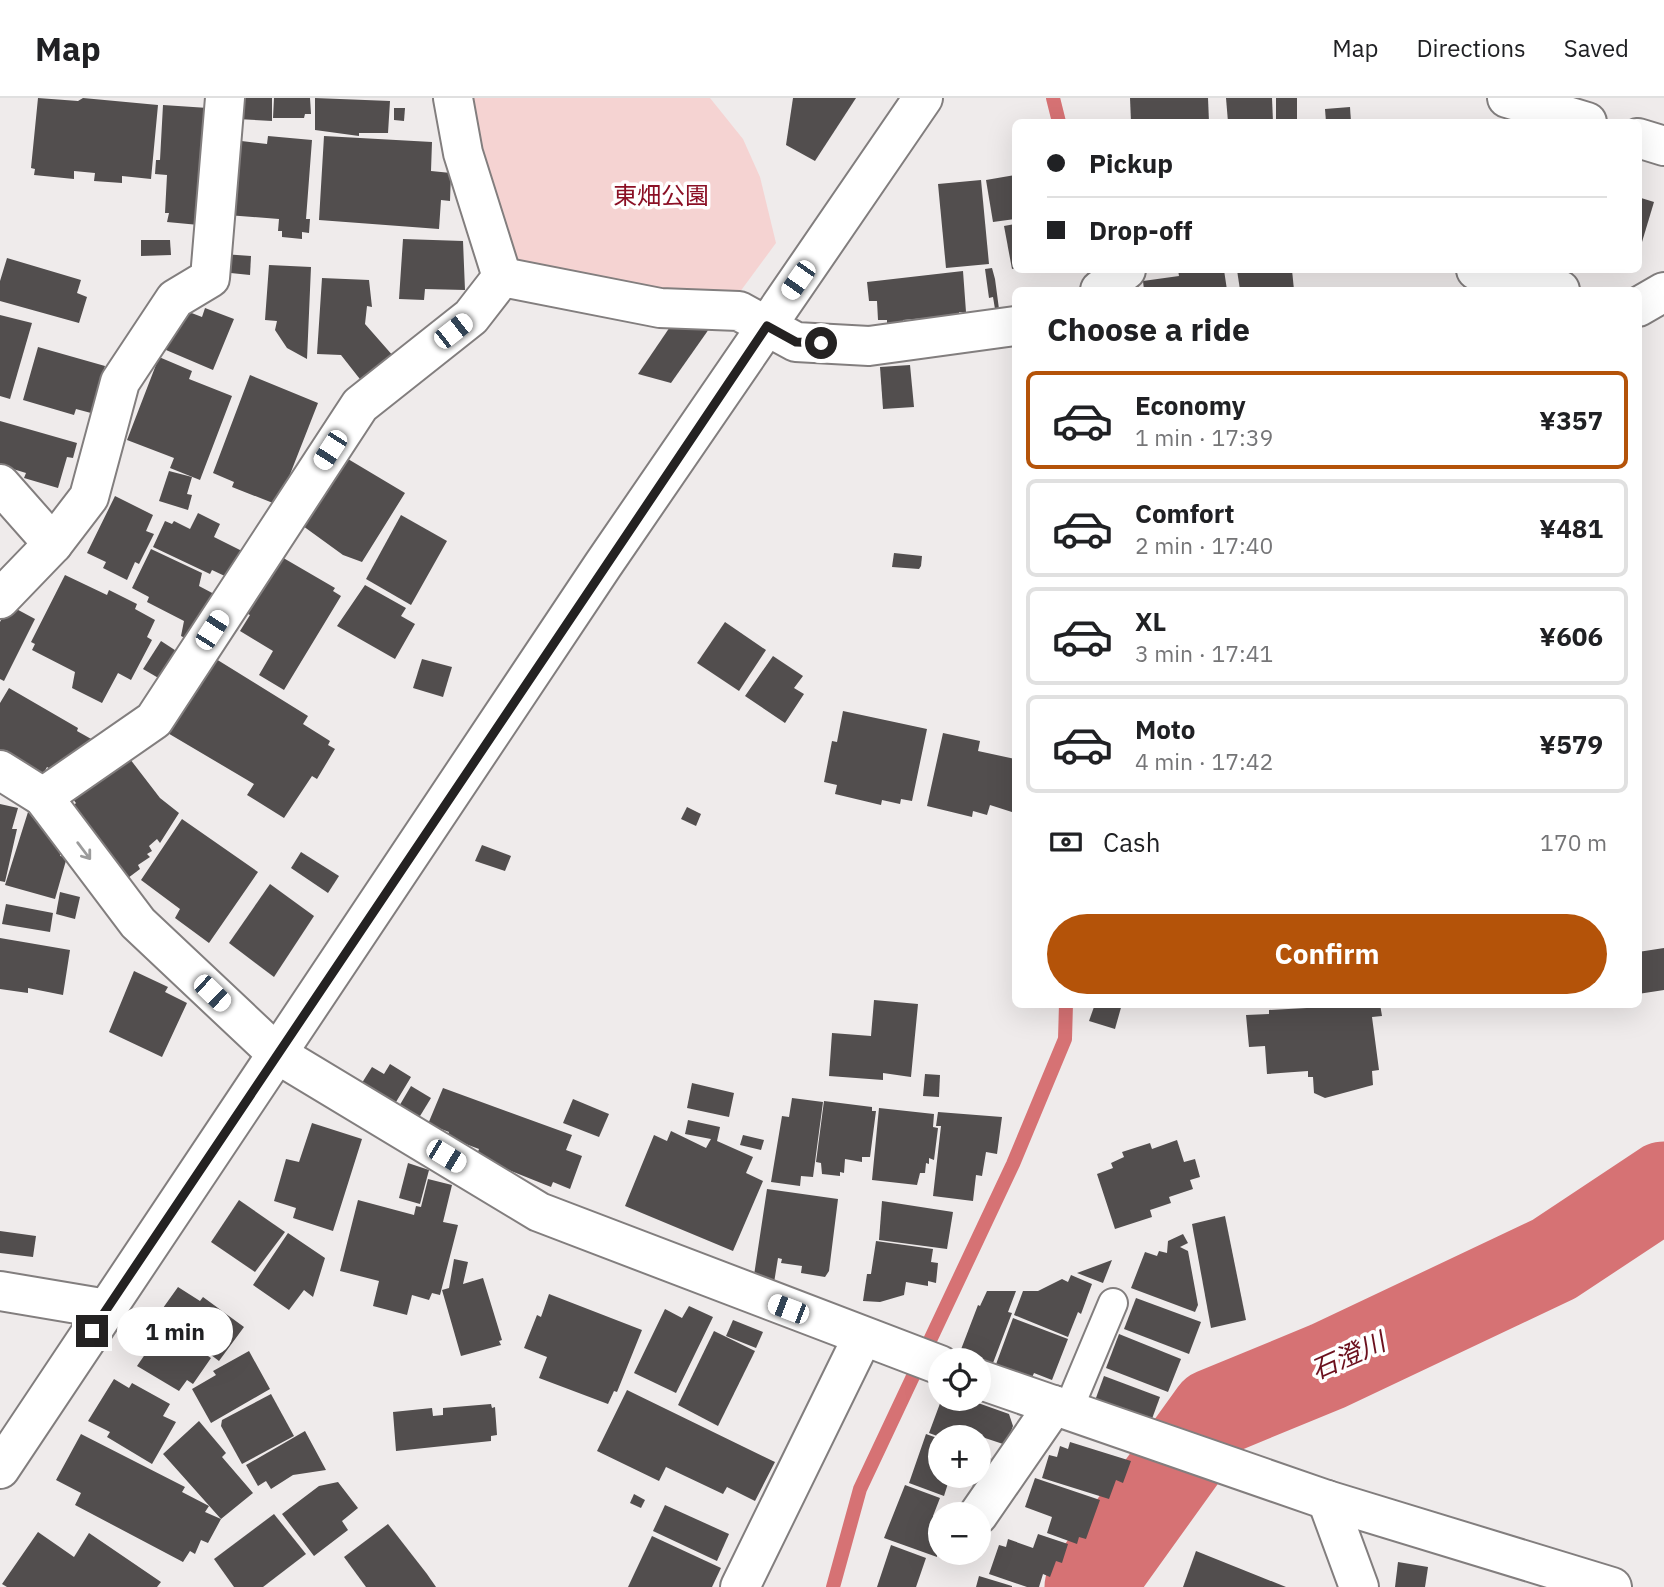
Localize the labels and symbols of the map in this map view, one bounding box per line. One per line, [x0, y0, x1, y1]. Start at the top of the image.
park label: 東畑公園 [613, 179, 709, 211]
car [778, 257, 819, 303]
car [430, 310, 477, 352]
route start [805, 327, 837, 359]
car [310, 427, 351, 473]
car [192, 607, 233, 653]
one-way arrow [76, 841, 91, 860]
car [190, 971, 235, 1015]
car [423, 1136, 470, 1176]
car [765, 1292, 812, 1326]
callout: 1 min [116, 1306, 232, 1356]
route end [76, 1315, 108, 1347]
water label: 石澄川 [1305, 1322, 1393, 1386]

